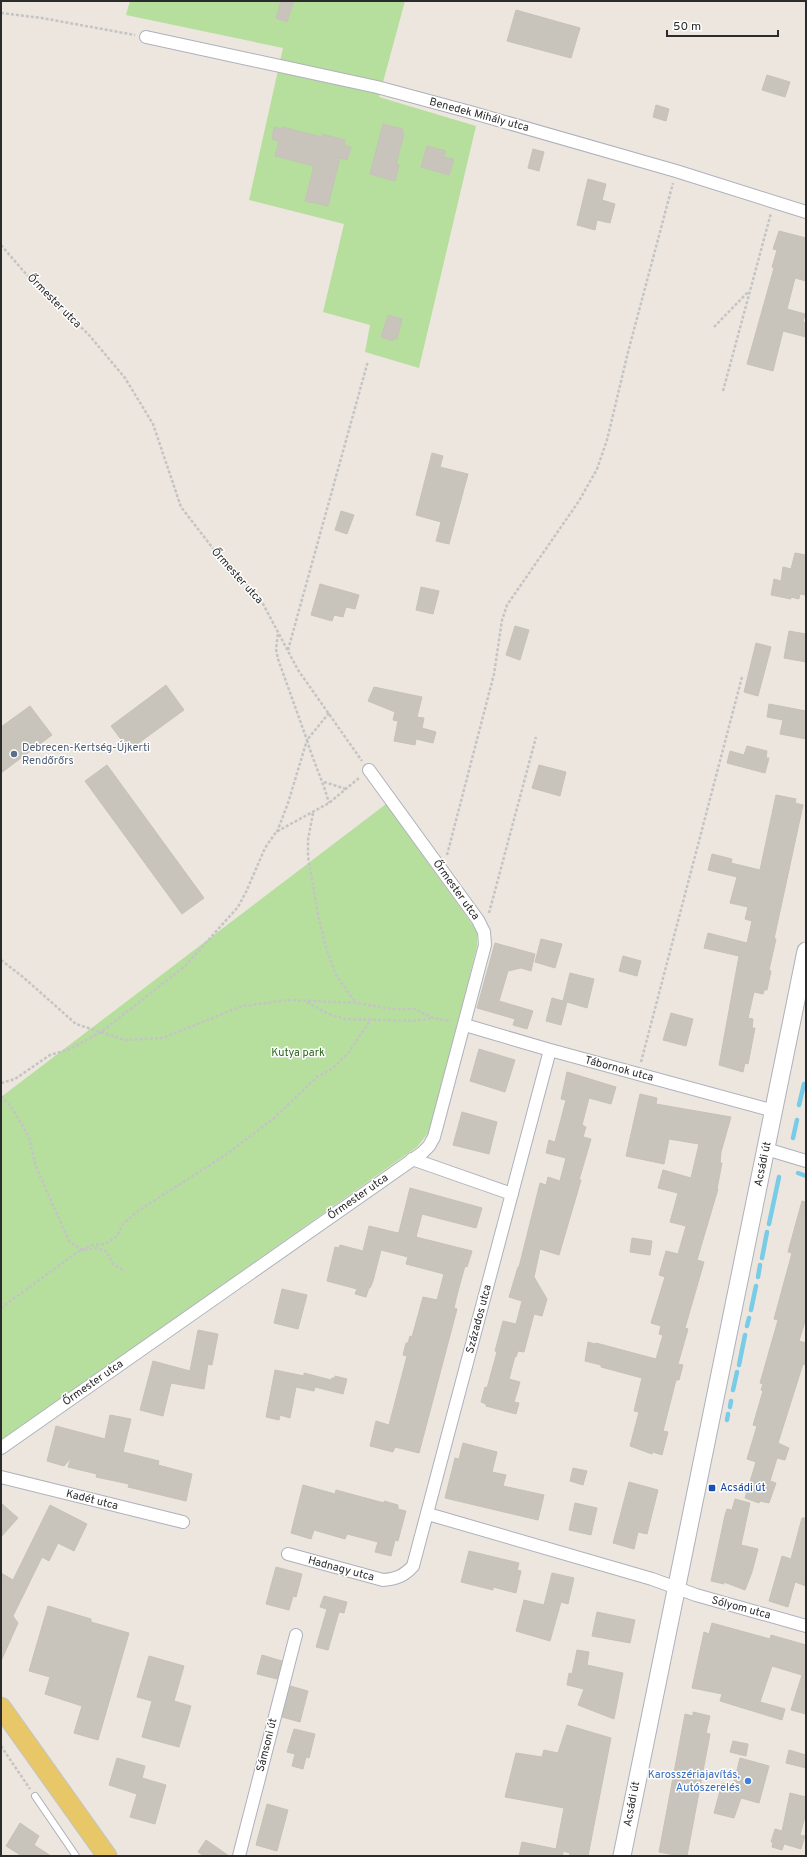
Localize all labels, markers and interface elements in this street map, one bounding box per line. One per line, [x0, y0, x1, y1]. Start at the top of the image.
scale bar [667, 12, 778, 38]
text: 50 m [673, 19, 701, 35]
street label: Benedek Mihály utca [428, 95, 531, 135]
street label: Őrmester utca [24, 270, 85, 331]
street label: Őrmester utca [208, 544, 267, 607]
place label: Debrecen-Kertség-Újkerti Rendőrőrs [22, 740, 150, 768]
marker: Debrecen-Kertség-Újkerti Rendőrőrs [9, 749, 19, 759]
street label: Őrmester utca [429, 857, 483, 923]
park label: Kutya park [271, 1046, 325, 1060]
street label: Tábornok utca [583, 1053, 655, 1085]
street label: Acsádi út [751, 1140, 775, 1188]
street label: Őrmester utca [324, 1170, 391, 1223]
street label: Százados utca [463, 1283, 495, 1355]
street label: Őrmester utca [59, 1356, 126, 1409]
place label: Acsádi út [720, 1481, 766, 1495]
marker: Acsádi út [707, 1483, 717, 1493]
street label: Kadét utca [64, 1487, 120, 1513]
street label: Hadnagy utca [306, 1553, 376, 1585]
street label: Sólyom utca [710, 1593, 772, 1623]
street label: Sámsoni út [254, 1717, 280, 1773]
place label: Karosszériajavítás, Autószerelés [648, 1768, 741, 1795]
marker: Karosszériajavítás, Autószerelés [743, 1776, 753, 1786]
street label: Acsádi út [621, 1780, 643, 1828]

